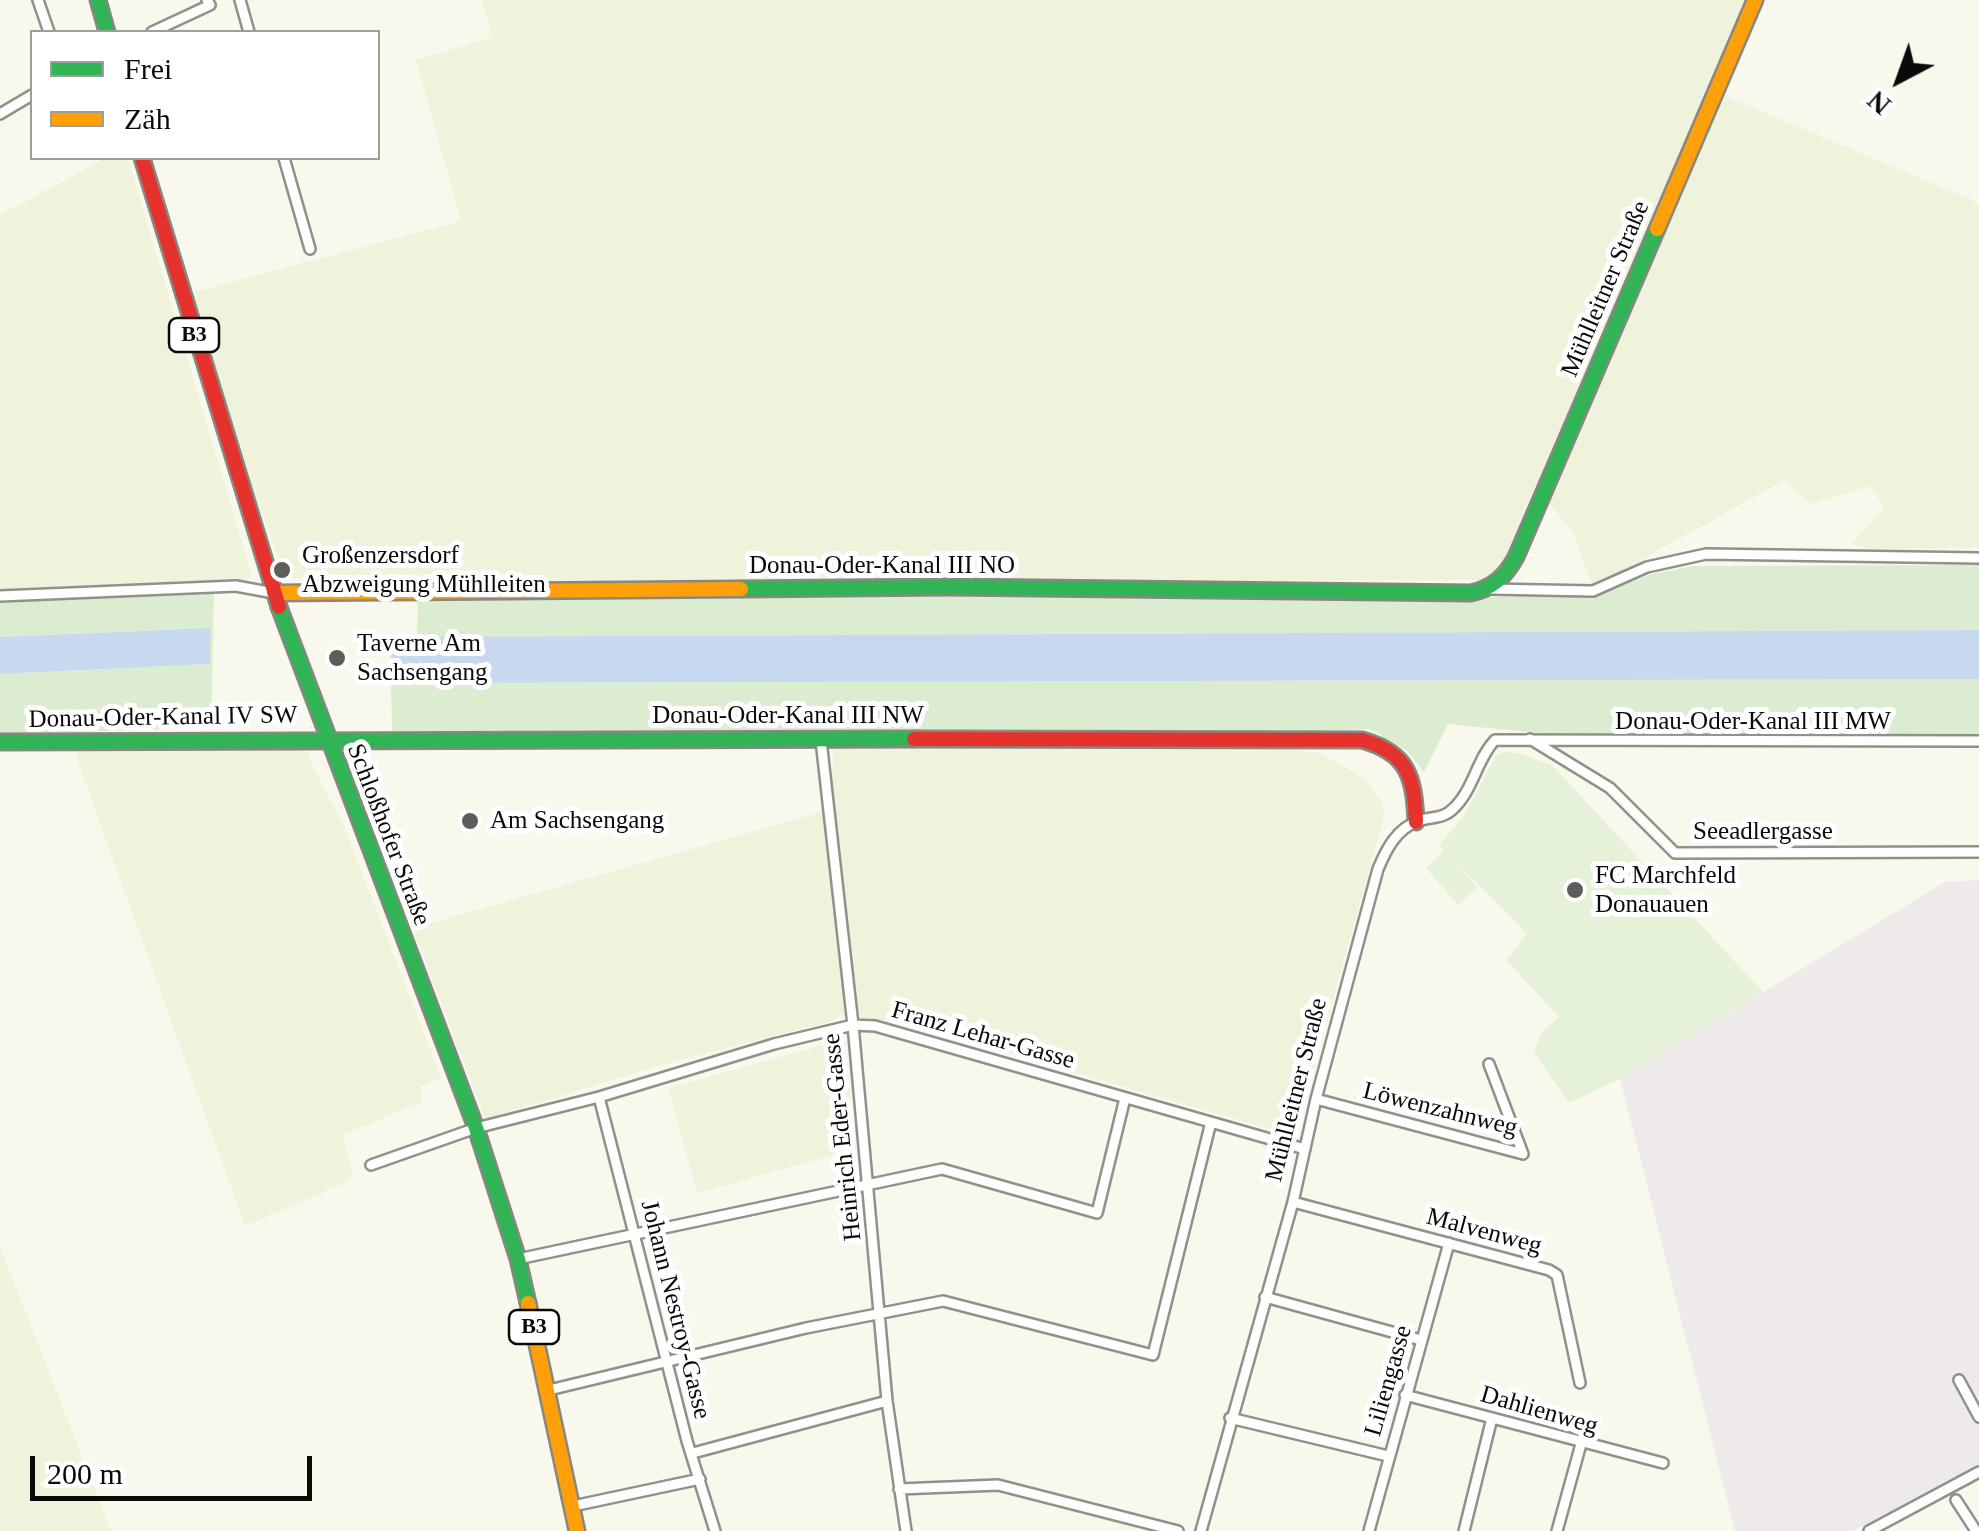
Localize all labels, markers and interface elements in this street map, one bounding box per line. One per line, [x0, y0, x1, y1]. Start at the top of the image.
legend [30, 30, 380, 160]
north arrow [1849, 30, 1949, 130]
text: Frei [124, 52, 172, 85]
text: N [1861, 85, 1897, 121]
text: Zäh [124, 102, 171, 135]
street label: Mühlleitner Straße [1555, 197, 1657, 381]
road number: B3 [169, 318, 219, 352]
place label: Großenzersdorf Abzweigung Mühlleiten [302, 541, 546, 600]
street label: Donau-Oder-Kanal III NO [749, 551, 1015, 581]
marker: Großenzersdorf Abzweigung Mühlleiten [271, 559, 293, 581]
place label: Taverne Am Sachsengang [357, 629, 488, 688]
marker: Taverne Am Sachsengang [326, 647, 348, 669]
street label: Donau-Oder-Kanal IV SW [28, 701, 298, 735]
street label: Donau-Oder-Kanal III NW [652, 701, 924, 731]
street label: Donau-Oder-Kanal III MW [1615, 707, 1891, 737]
street label: Schloßhofer Straße [340, 740, 436, 930]
place label: Am Sachsengang [490, 806, 664, 836]
marker: Am Sachsengang [459, 810, 481, 832]
street label: Seeadlergasse [1693, 817, 1833, 847]
place label: FC Marchfeld Donauauen [1595, 861, 1736, 920]
marker: FC Marchfeld Donauauen [1564, 879, 1586, 901]
street label: Mühlleitner Straße [1260, 995, 1334, 1185]
street label: Franz Lehar-Gasse [888, 996, 1078, 1076]
street label: Heinrich Eder-Gasse [817, 1032, 869, 1242]
street label: Löwenzahnweg [1360, 1076, 1520, 1144]
street label: Johann Nestroy-Gasse [633, 1198, 717, 1422]
street label: Malvenweg [1423, 1202, 1545, 1262]
road number: B3 [509, 1310, 559, 1344]
street label: Liliengasse [1359, 1322, 1419, 1440]
street label: Dahlienweg [1477, 1380, 1601, 1442]
scale bar [35, 1436, 318, 1498]
text: 200 m [47, 1457, 123, 1490]

